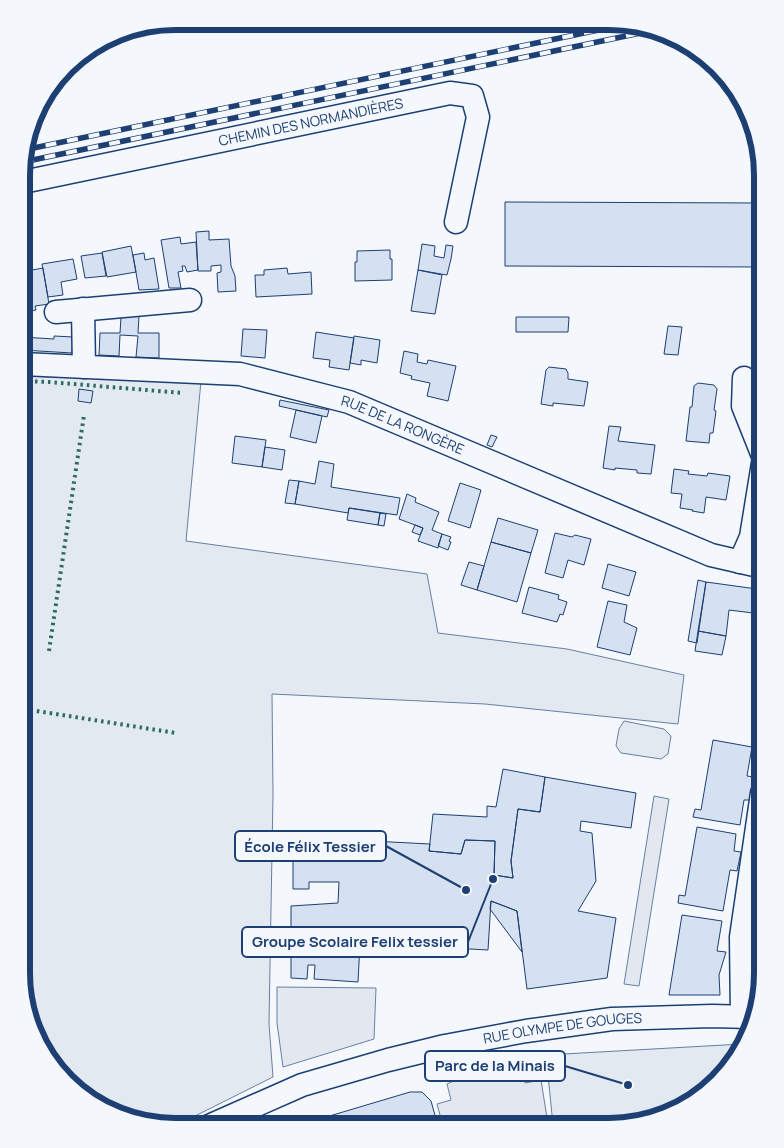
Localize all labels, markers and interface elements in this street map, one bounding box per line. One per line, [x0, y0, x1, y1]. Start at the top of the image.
street label: CHEMIN DES NORMANDIÈRES [217, 93, 405, 150]
street label: RUE DE LA RONGÈRE [339, 390, 467, 459]
callout: École Félix Tessier [235, 831, 386, 861]
text: École Félix Tessier [244, 836, 376, 857]
callout: Groupe Scolaire Felix tessier [242, 927, 468, 957]
text: Groupe Scolaire Felix tessier [252, 931, 458, 952]
street label: RUE OLYMPE DE GOUGES [481, 1008, 643, 1048]
callout: Parc de la Minais [425, 1051, 565, 1081]
text: Parc de la Minais [435, 1055, 555, 1076]

